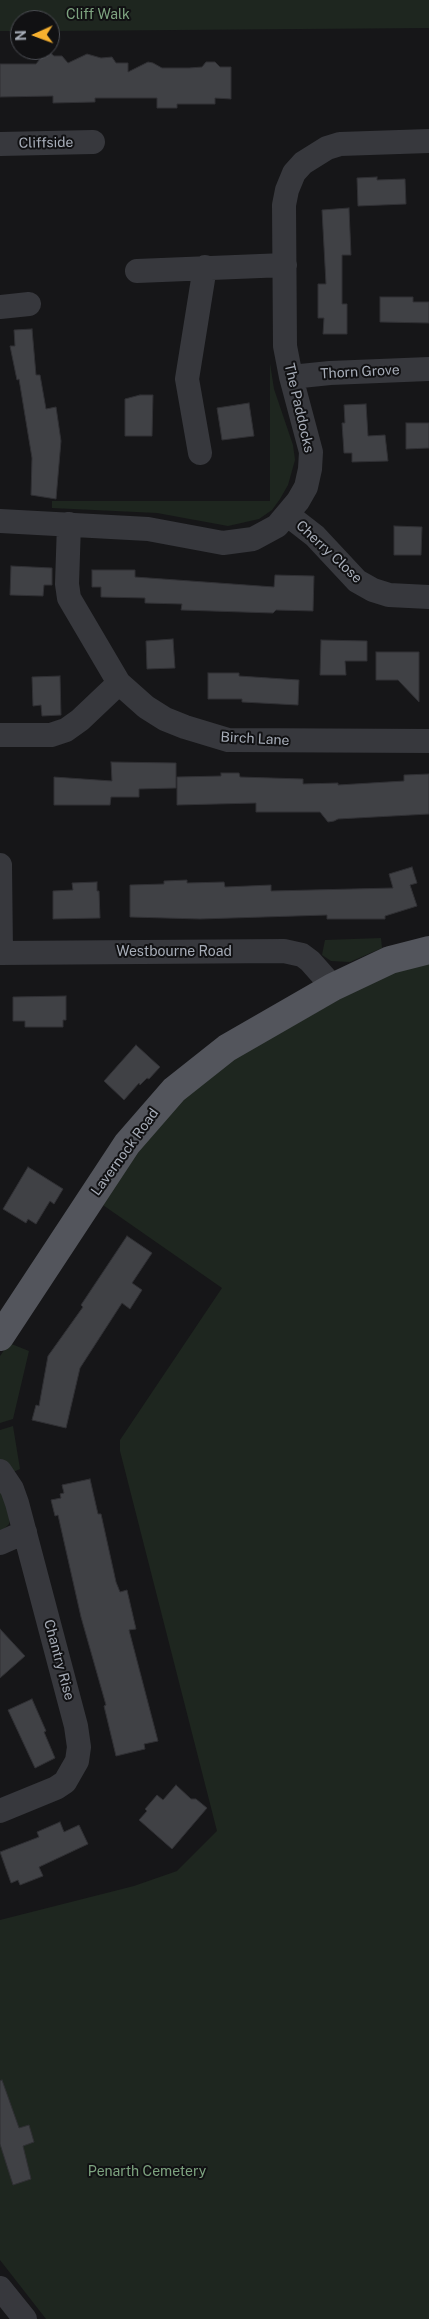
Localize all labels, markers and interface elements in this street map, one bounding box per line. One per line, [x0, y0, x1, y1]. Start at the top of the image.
park label: Cliff Walk [66, 7, 130, 23]
north arrow [10, 10, 60, 60]
text: N [13, 30, 29, 41]
street label: Cliffside [18, 134, 74, 152]
street label: The Paddocks [281, 362, 317, 454]
street label: Thorn Grove [320, 362, 400, 382]
street label: Cherry Close [293, 517, 365, 587]
street label: Birch Lane [220, 729, 290, 749]
street label: Westbourne Road [116, 944, 232, 960]
street label: Lavernock Road [88, 1105, 162, 1199]
street label: Chantry Rise [40, 1618, 78, 1702]
park label: Penarth Cemetery [88, 2164, 206, 2180]

